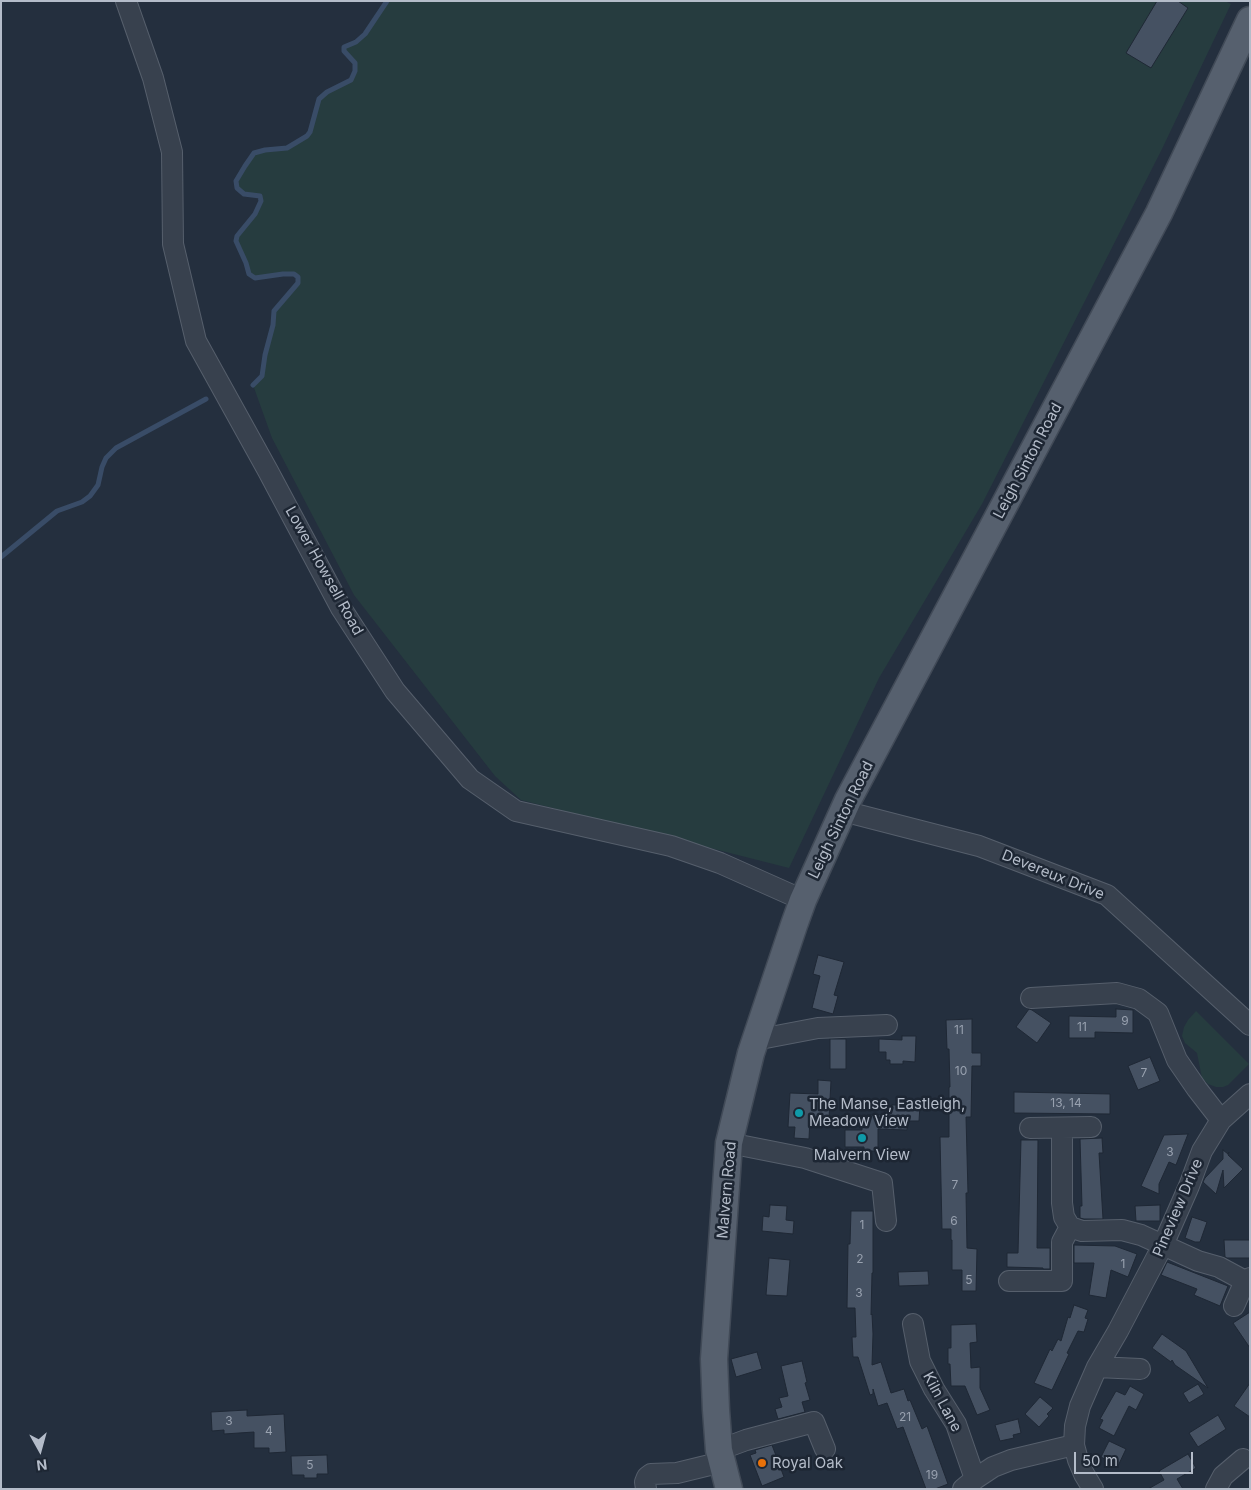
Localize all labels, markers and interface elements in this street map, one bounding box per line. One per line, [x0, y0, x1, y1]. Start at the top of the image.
street label: Leigh Sinton Road [990, 400, 1066, 522]
street label: Lower Howsell Road [281, 504, 367, 638]
street label: Leigh Sinton Road [805, 758, 877, 882]
street label: Devereux Drive [999, 846, 1107, 904]
house number: 9 [1121, 1014, 1129, 1028]
house number: 11 [1077, 1020, 1087, 1034]
house number: 11 [954, 1023, 964, 1037]
house number: 10 [955, 1064, 967, 1078]
house number: 7 [1141, 1066, 1147, 1080]
place label: The Manse, Eastleigh, Meadow View [809, 1095, 965, 1130]
house number: 13, 14 [1050, 1096, 1082, 1110]
marker: The Manse, Eastleigh, Meadow View [793, 1107, 805, 1119]
marker: Malvern View [856, 1132, 868, 1144]
street label: Malvern Road [714, 1141, 740, 1239]
house number: 3 [1166, 1145, 1174, 1159]
place label: Malvern View [814, 1146, 910, 1164]
street label: Pineview Drive [1149, 1156, 1207, 1260]
house number: 7 [952, 1178, 958, 1192]
house number: 6 [950, 1214, 958, 1228]
house number: 1 [860, 1218, 864, 1232]
house number: 2 [856, 1252, 864, 1266]
house number: 1 [1121, 1257, 1125, 1271]
house number: 5 [965, 1273, 973, 1287]
house number: 3 [855, 1286, 863, 1300]
street label: Kiln Lane [919, 1369, 965, 1435]
house number: 21 [899, 1410, 911, 1424]
house number: 3 [225, 1414, 233, 1428]
house number: 4 [265, 1424, 273, 1438]
north arrow [15, 1425, 65, 1475]
scale bar [1076, 1442, 1195, 1474]
text: 50 m [1082, 1451, 1118, 1470]
place label: Royal Oak [772, 1454, 843, 1472]
text: N [36, 1456, 48, 1474]
marker: Royal Oak [756, 1457, 768, 1469]
house number: 5 [306, 1458, 314, 1472]
house number: 19 [926, 1468, 938, 1482]

